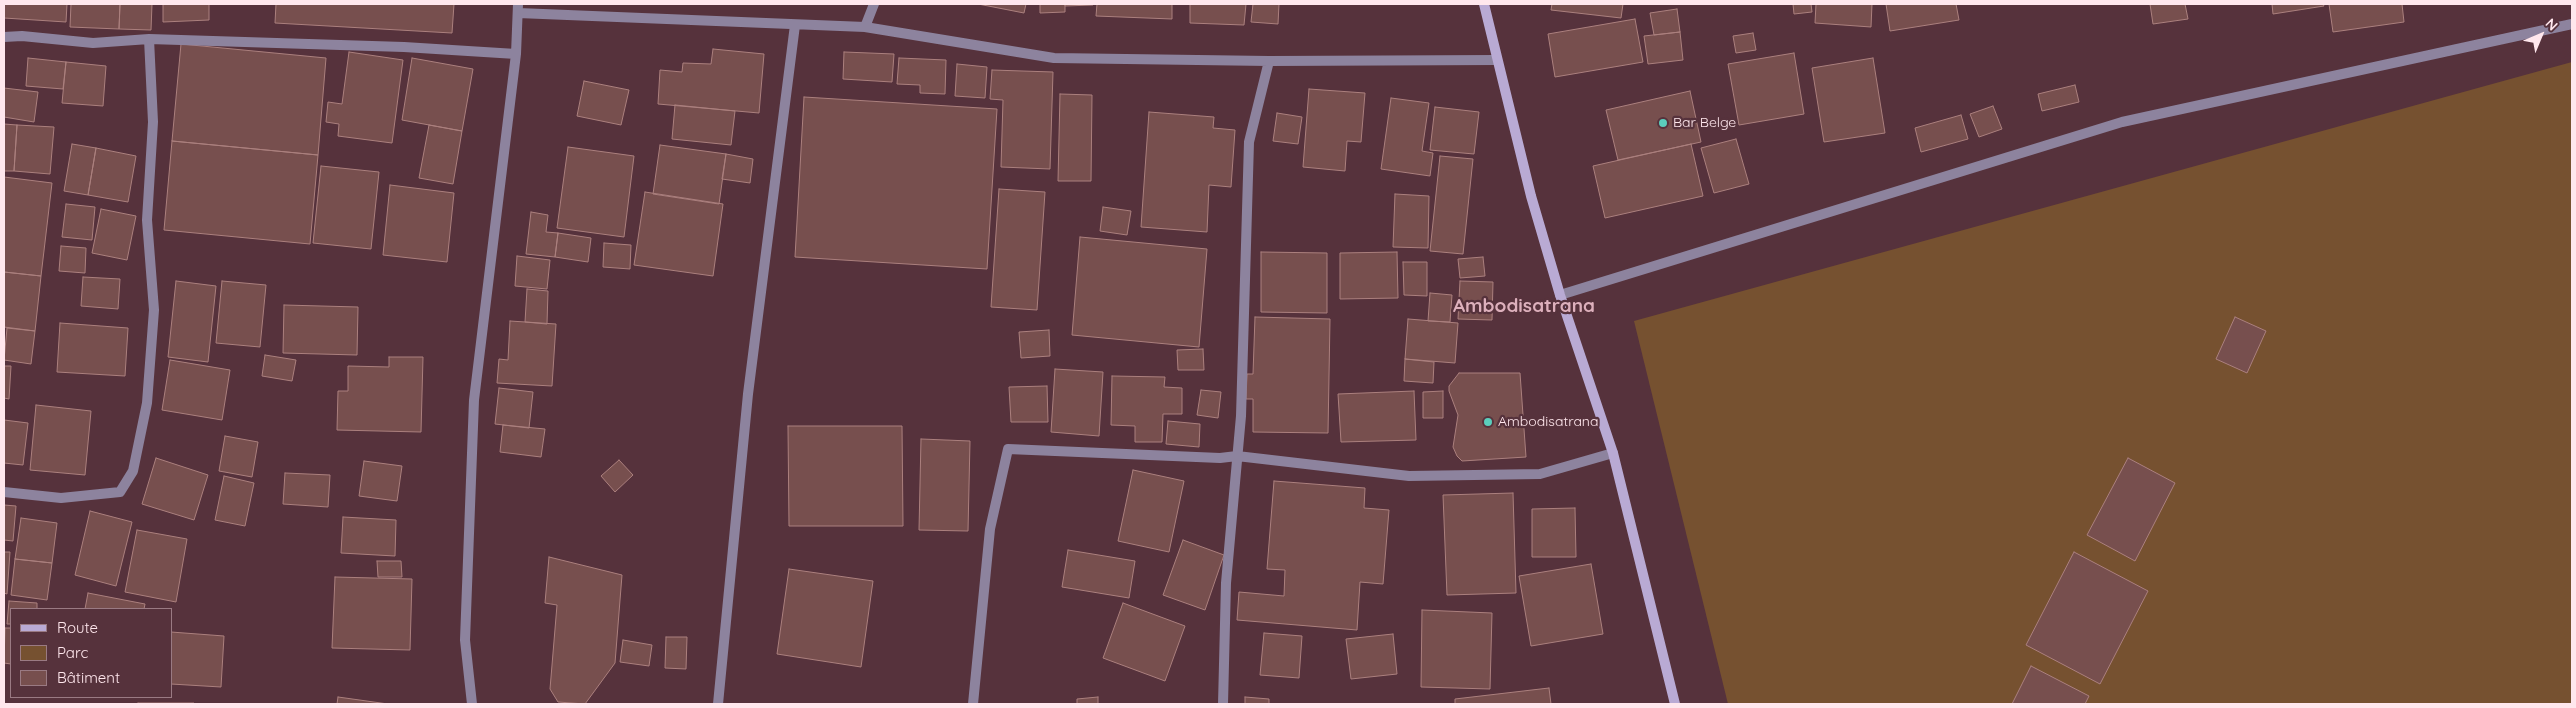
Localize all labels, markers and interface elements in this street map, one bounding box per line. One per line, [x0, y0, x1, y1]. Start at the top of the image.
north arrow [2516, 10, 2566, 60]
text: N [2542, 14, 2562, 34]
place label: Bar Belge [1673, 115, 1736, 131]
marker: Bar Belge [1657, 117, 1669, 129]
district label: Ambodisatrana [1453, 295, 1595, 317]
place label: Ambodisatrana [1498, 414, 1598, 430]
marker: Ambodisatrana [1482, 416, 1494, 428]
legend [10, 608, 172, 698]
text: Route [57, 618, 98, 637]
text: Parc [57, 643, 88, 662]
text: Bâtiment [57, 668, 120, 687]

